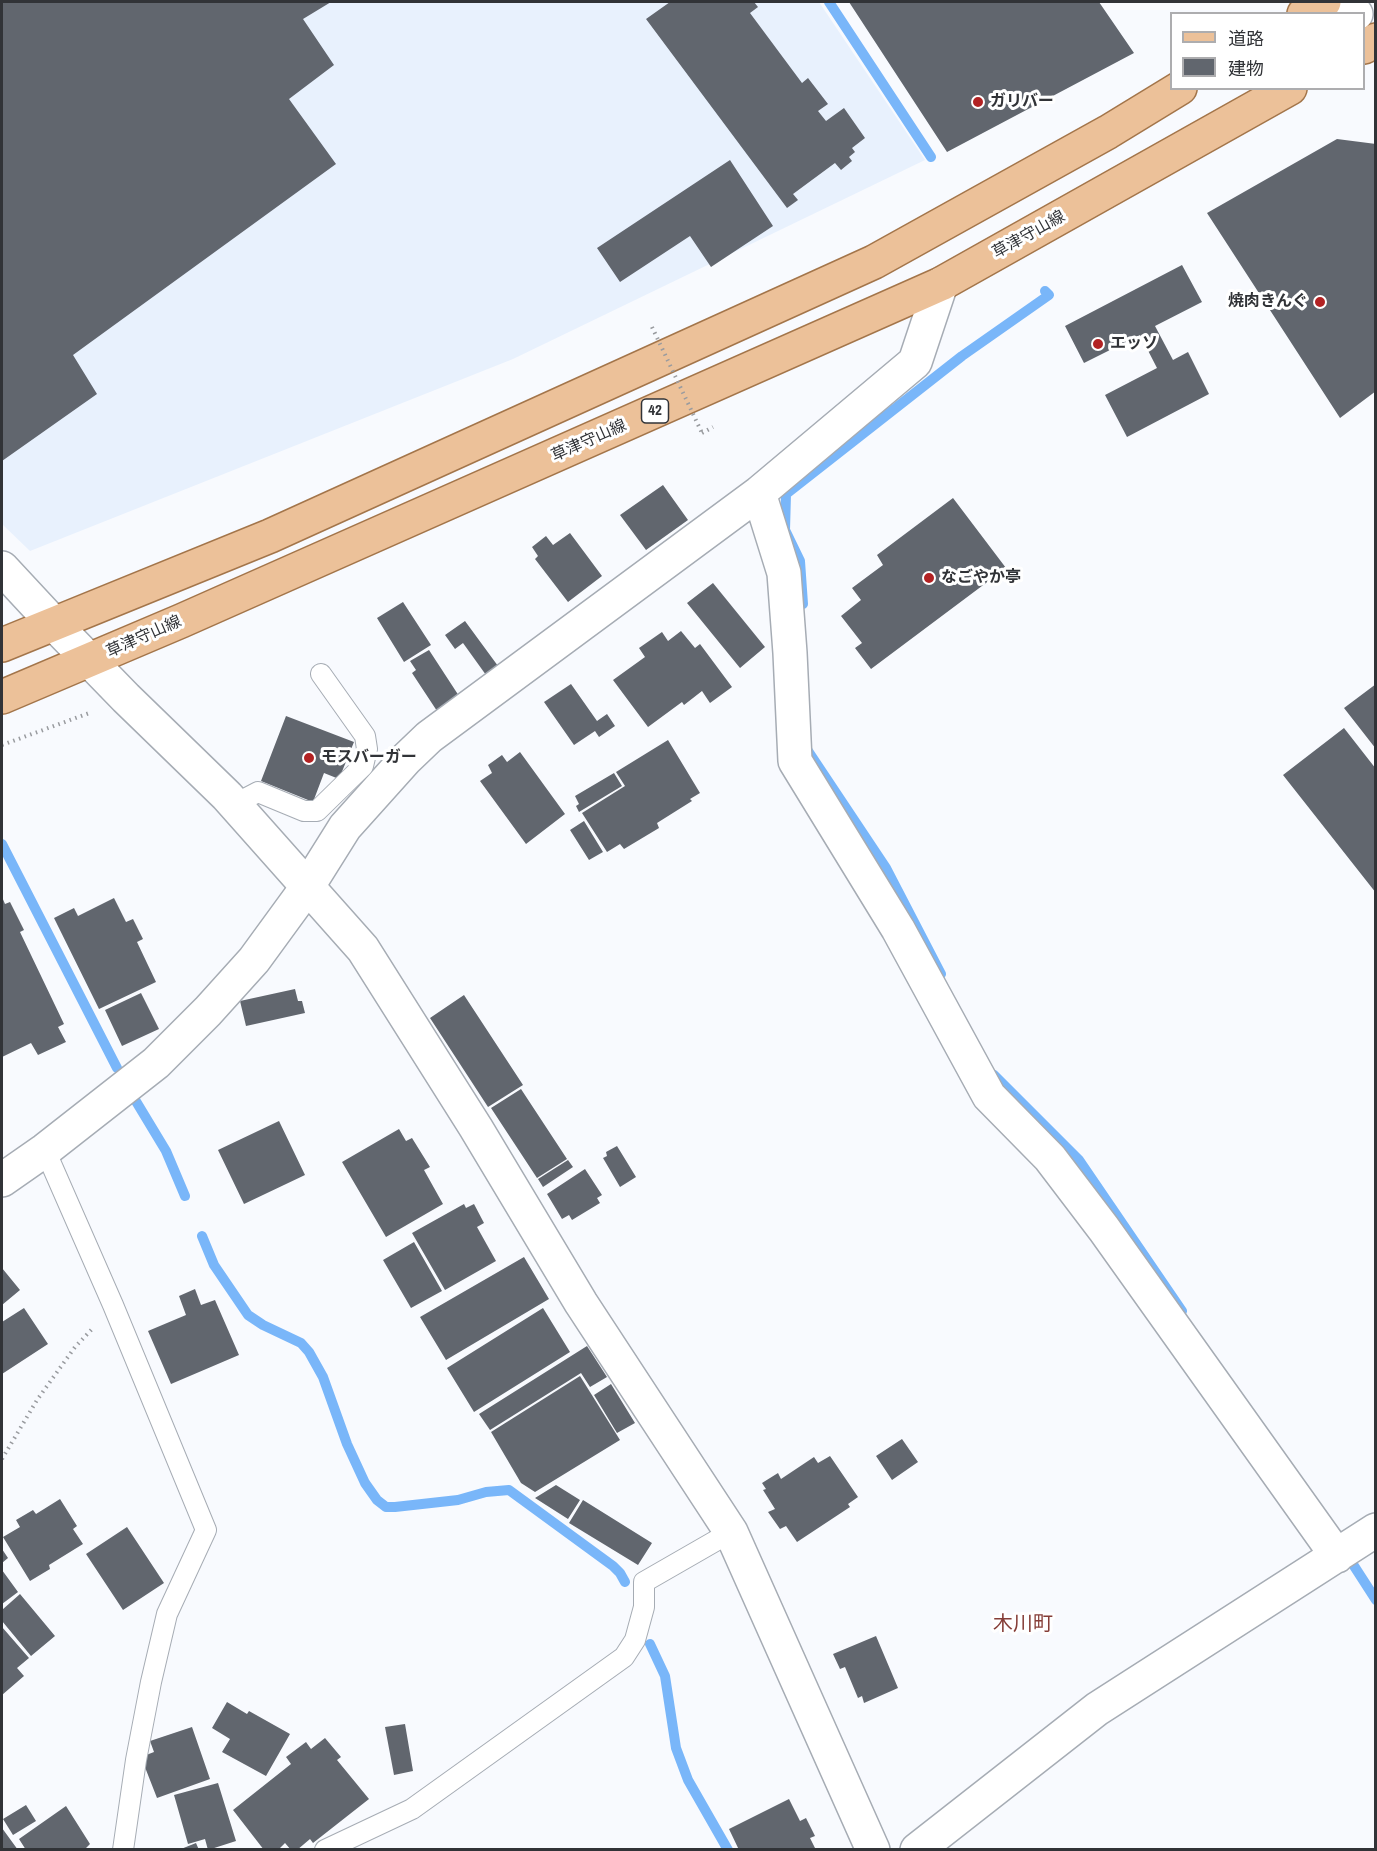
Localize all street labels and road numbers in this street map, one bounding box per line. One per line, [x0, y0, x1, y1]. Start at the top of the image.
street label: 草津守山線 [989, 207, 1069, 263]
road number: 42 [642, 399, 668, 423]
street label: 草津守山線 [549, 416, 629, 466]
street label: 草津守山線 [104, 612, 184, 662]

